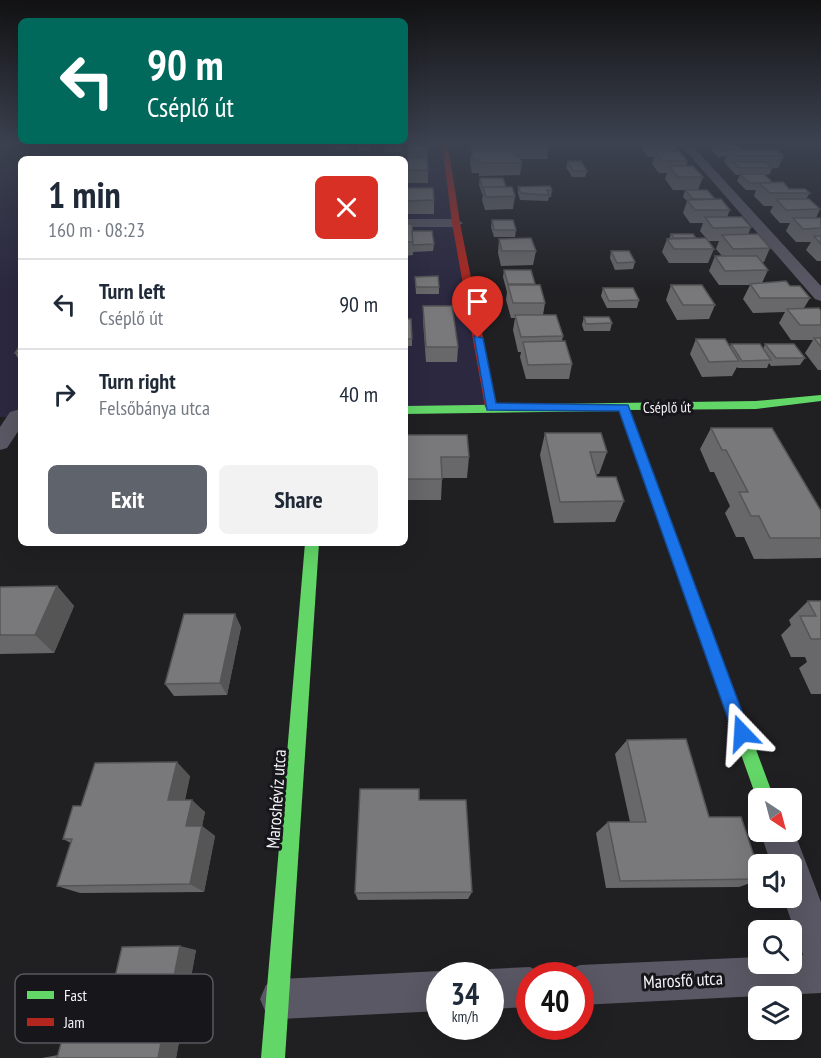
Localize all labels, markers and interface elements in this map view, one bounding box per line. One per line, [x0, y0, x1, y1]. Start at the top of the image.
text: 90 m [147, 37, 224, 92]
icon: left [48, 42, 126, 120]
text: Cséplő út [147, 90, 234, 124]
text: 1 min [48, 171, 121, 218]
button: close [315, 176, 378, 239]
text: 160 m · 08:23 [48, 217, 145, 243]
pin [452, 276, 503, 338]
text: Turn left [99, 277, 165, 305]
icon: arrive [461, 285, 494, 318]
icon: left [48, 288, 81, 321]
text: 90 m [339, 290, 378, 318]
text: Cséplő út [99, 305, 163, 331]
text: Turn right [99, 367, 176, 395]
icon: right [48, 378, 81, 411]
text: 40 m [339, 380, 378, 408]
text: Felsőbánya utca [99, 395, 210, 421]
street label: Cséplő út [643, 397, 691, 417]
button: Exit [48, 465, 207, 534]
button: Share [219, 465, 378, 534]
position arrow [710, 701, 774, 765]
street label: Maroshévíz utca [261, 749, 291, 849]
north arrow [748, 788, 802, 842]
map controls [748, 788, 802, 1040]
button: sound [748, 854, 802, 908]
button: search [748, 920, 802, 974]
speed limit sign: 40 [516, 962, 594, 1040]
street label: Marosfő utca [643, 966, 723, 994]
legend [15, 974, 213, 1043]
text: 34 [451, 974, 479, 1013]
text: Fast [64, 985, 87, 1005]
button: layers [748, 986, 802, 1040]
text: km/h [452, 1007, 478, 1026]
text: Jam [63, 1012, 85, 1032]

